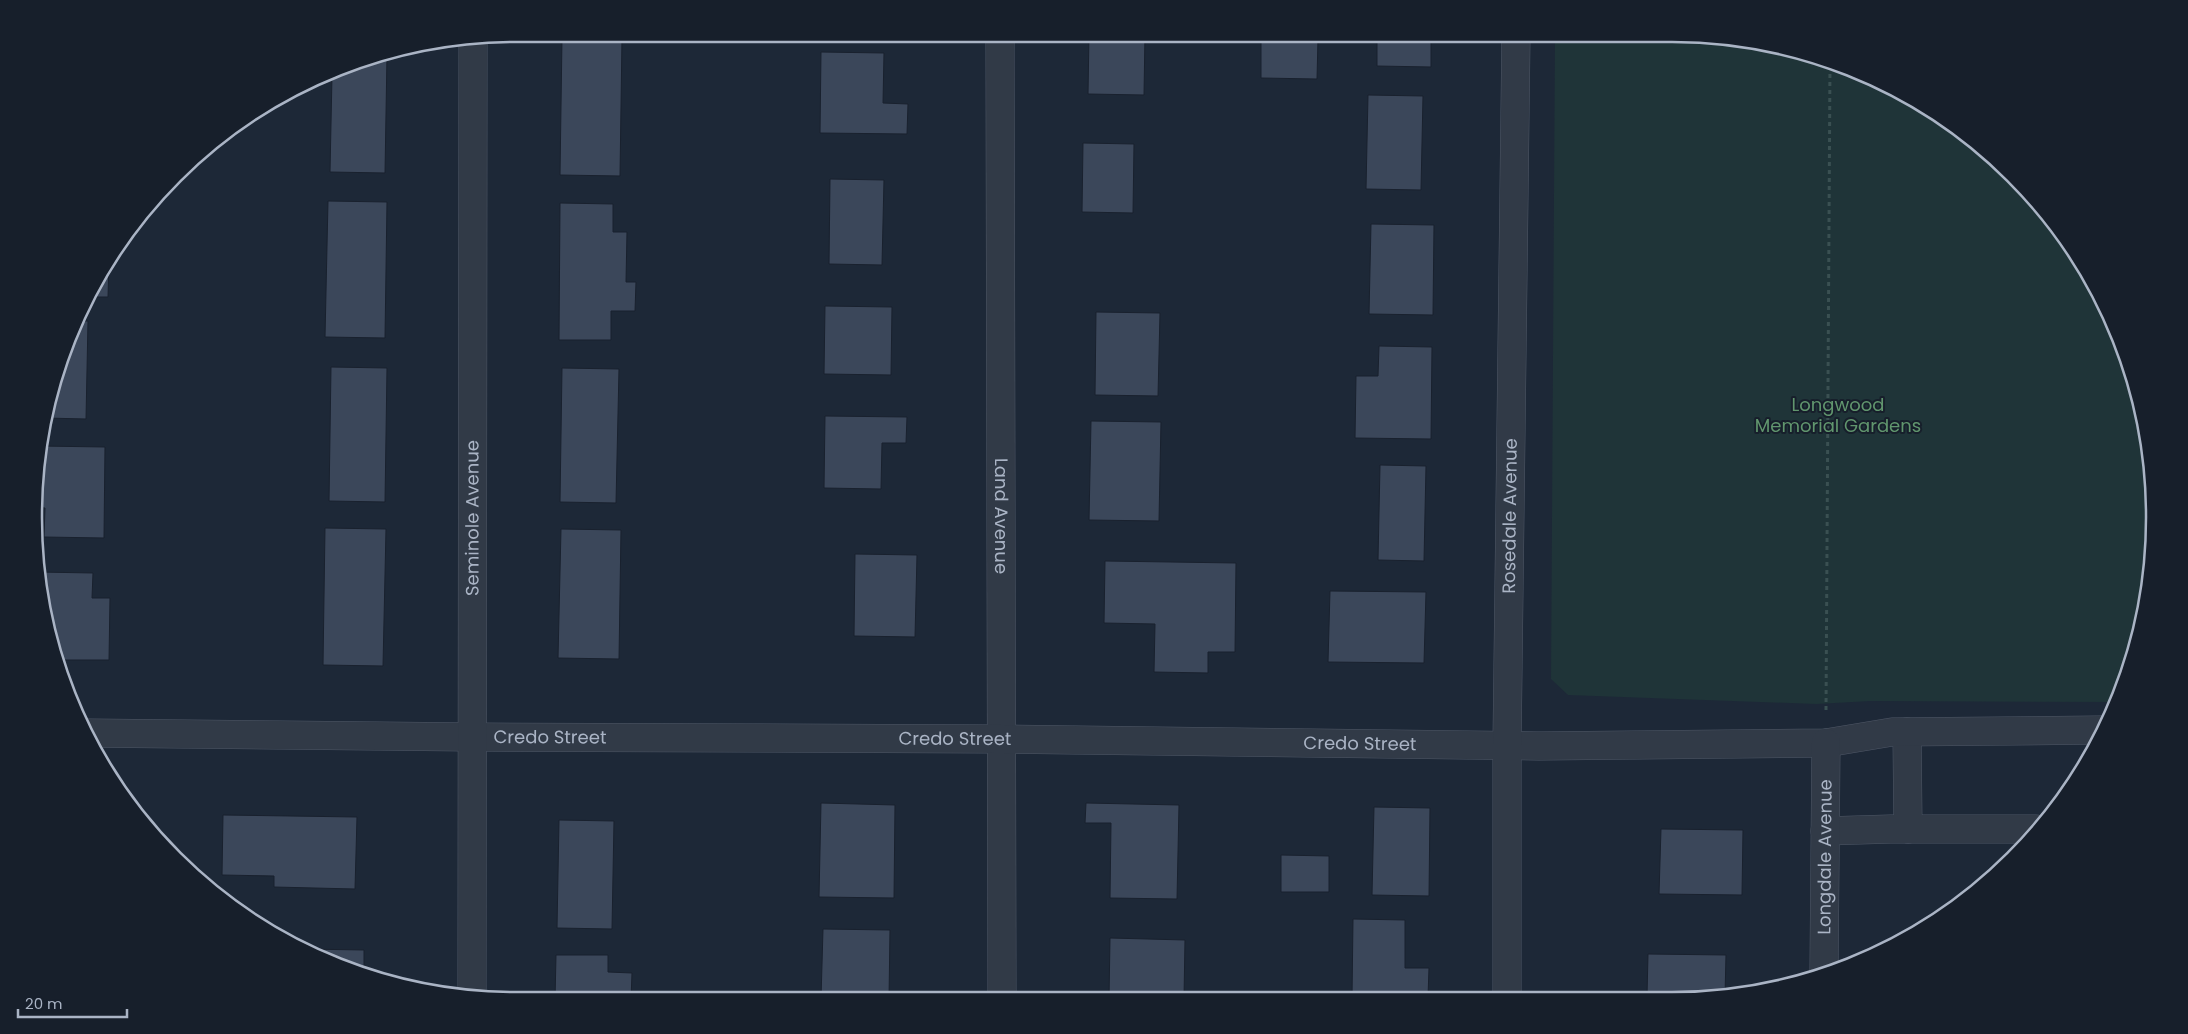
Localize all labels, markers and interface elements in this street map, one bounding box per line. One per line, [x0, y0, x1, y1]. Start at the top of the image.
park label: Longwood Memorial Gardens [1755, 392, 1921, 438]
street label: Rosedale Avenue [1496, 438, 1523, 594]
street label: Seminole Avenue [459, 440, 485, 596]
street label: Land Avenue [989, 458, 1014, 574]
street label: Credo Street [493, 724, 607, 750]
street label: Credo Street [898, 726, 1012, 751]
street label: Credo Street [1303, 730, 1417, 756]
street label: Longdale Avenue [1811, 779, 1838, 935]
scale bar [18, 986, 126, 1018]
text: 20 m [25, 993, 63, 1014]

